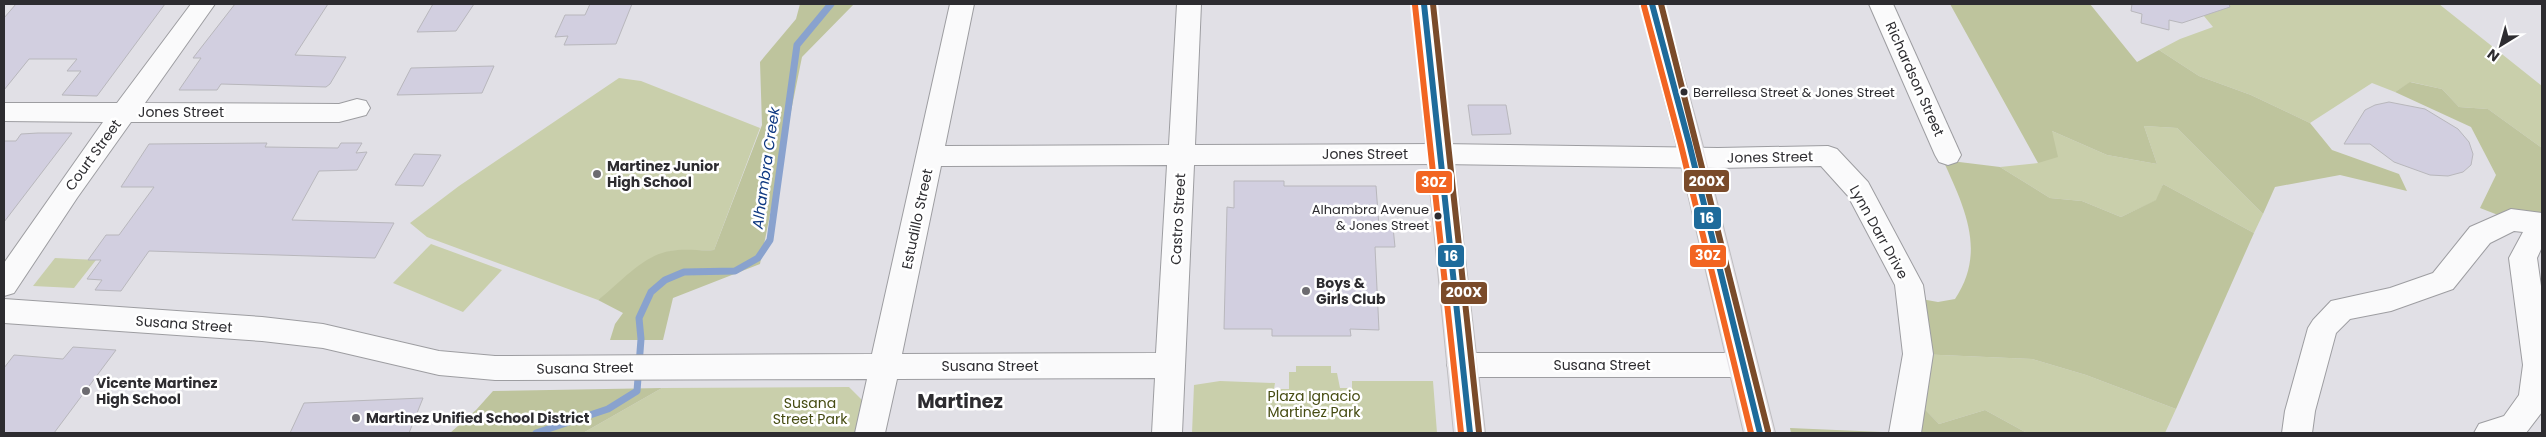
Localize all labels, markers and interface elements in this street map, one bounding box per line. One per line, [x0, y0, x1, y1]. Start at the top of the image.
street label: Richardson Street [1881, 19, 1949, 139]
north arrow [2476, 20, 2526, 70]
text: N [2483, 44, 2503, 67]
place label: Berrellesa Street & Jones Street [1693, 83, 1895, 102]
marker: Berrellesa Street & Jones Street [1679, 87, 1689, 97]
street label: Jones Street [138, 102, 224, 122]
water label: Alhambra Creek [746, 104, 785, 231]
street label: Court Street [60, 115, 126, 195]
street label: Jones Street [1322, 144, 1408, 164]
street label: Jones Street [1727, 146, 1813, 168]
place label: Martinez Junior High School [607, 156, 719, 192]
street label: Estudillo Street [897, 167, 937, 271]
marker: Martinez Junior High School [591, 168, 603, 180]
line badge: 200X [1683, 169, 1730, 193]
line badge: 30Z [1415, 170, 1453, 194]
text: 200X [1689, 171, 1725, 191]
text: 30Z [1421, 172, 1447, 192]
street label: Castro Street [1166, 173, 1190, 265]
street label: Lynn Darr Drive [1845, 182, 1913, 283]
place label: Alhambra Avenue & Jones Street [1312, 200, 1429, 235]
line badge: 16 [1693, 206, 1722, 230]
text: 16 [1700, 208, 1714, 228]
marker: Alhambra Avenue & Jones Street [1433, 211, 1443, 221]
line badge: 16 [1437, 244, 1465, 268]
line badge: 30Z [1689, 244, 1727, 268]
text: 30Z [1695, 245, 1721, 265]
text: 16 [1444, 246, 1458, 266]
place label: Boys & Girls Club [1316, 273, 1386, 309]
line badge: 200X [1440, 281, 1488, 305]
text: 200X [1446, 282, 1482, 302]
marker: Boys & Girls Club [1300, 285, 1312, 297]
street label: Susana Street [135, 311, 233, 337]
street label: Susana Street [1553, 355, 1651, 375]
street label: Susana Street [941, 356, 1039, 376]
street label: Susana Street [536, 357, 634, 379]
place label: Vicente Martinez High School [96, 373, 217, 409]
marker: Vicente Martinez High School [80, 385, 92, 397]
park label: Plaza Ignacio Martinez Park [1267, 386, 1361, 422]
district label: Martinez [917, 388, 1003, 415]
park label: Susana Street Park [773, 393, 848, 429]
place label: Martinez Unified School District [366, 408, 590, 428]
marker: Martinez Unified School District [350, 412, 362, 424]

